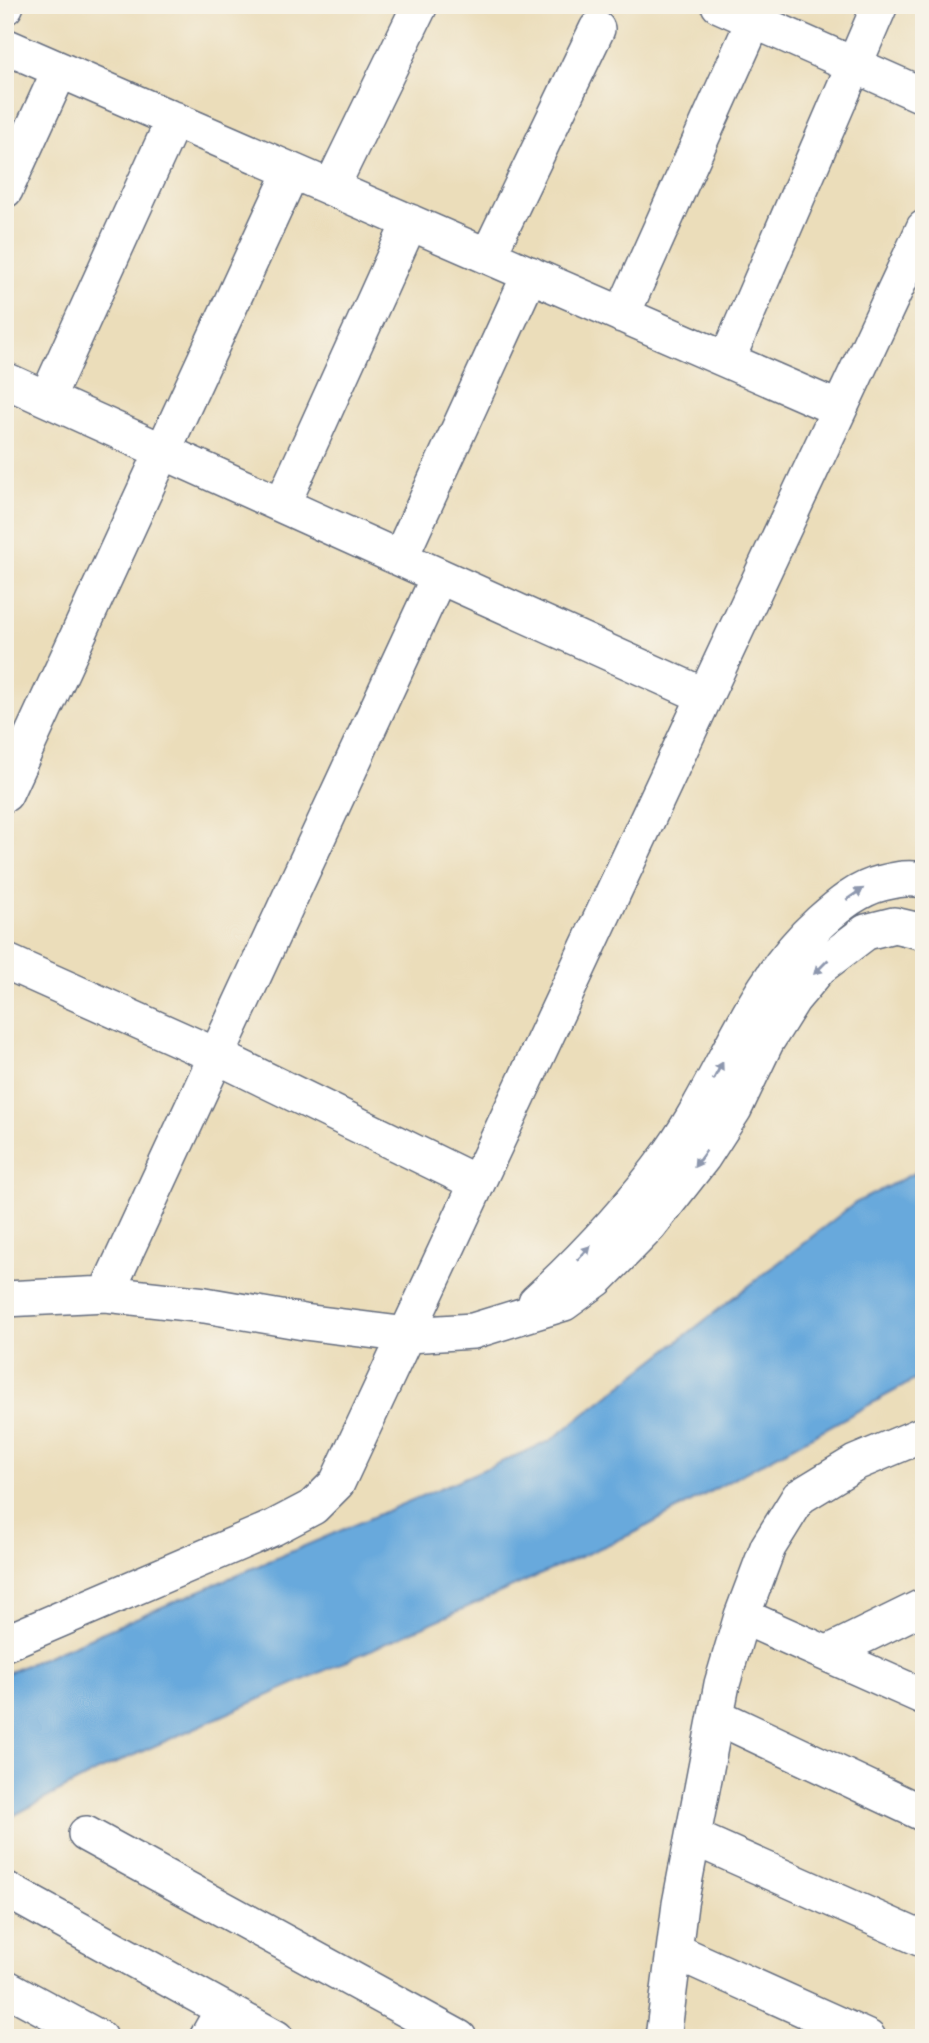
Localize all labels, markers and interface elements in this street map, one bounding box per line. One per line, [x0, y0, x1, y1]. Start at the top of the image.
one-way arrow [846, 888, 865, 901]
one-way arrow [813, 959, 830, 976]
one-way arrow [712, 1061, 724, 1081]
one-way arrow [694, 1150, 708, 1168]
one-way arrow [575, 1245, 591, 1262]

